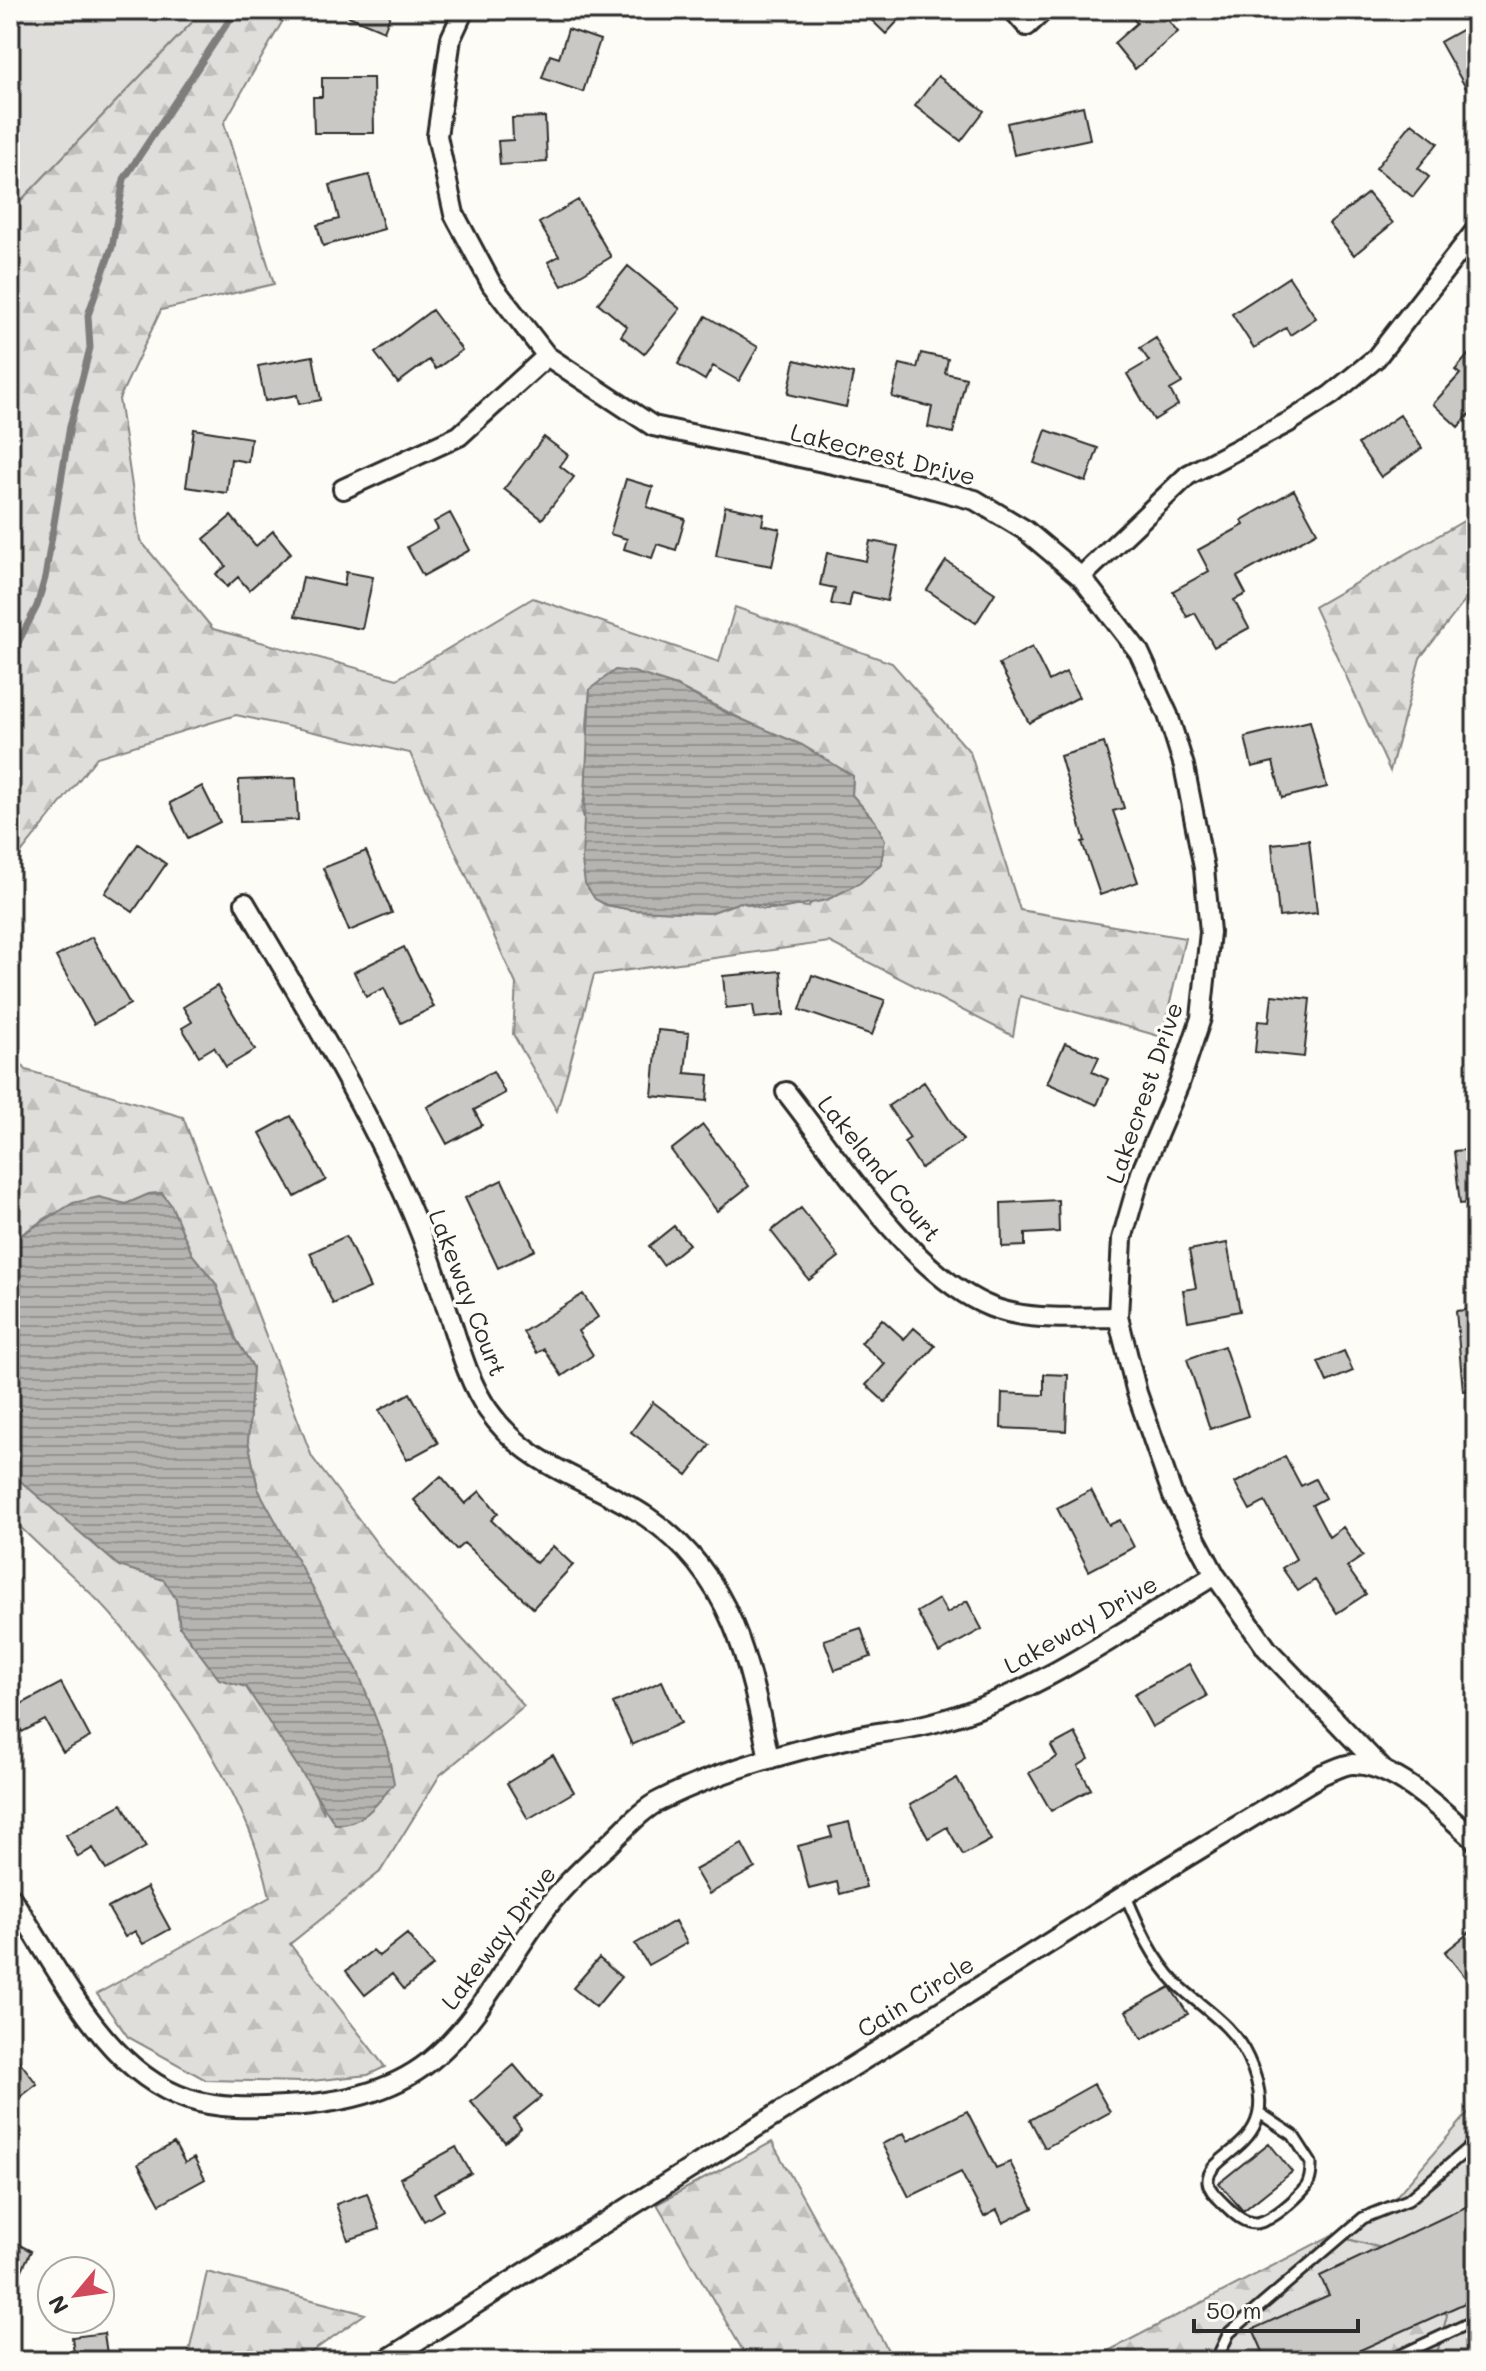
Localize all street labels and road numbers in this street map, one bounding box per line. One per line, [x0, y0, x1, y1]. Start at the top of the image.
street label: Lakecrest Drive [788, 416, 979, 492]
street label: Lakecrest Drive [1098, 998, 1189, 1187]
street label: Lakeland Court [812, 1089, 949, 1248]
street label: Lakeway Court [422, 1205, 514, 1380]
street label: Lakeway Drive [998, 1567, 1163, 1680]
street label: Lakeway Drive [434, 1859, 562, 2015]
street label: Cain Circle [851, 1948, 979, 2044]

